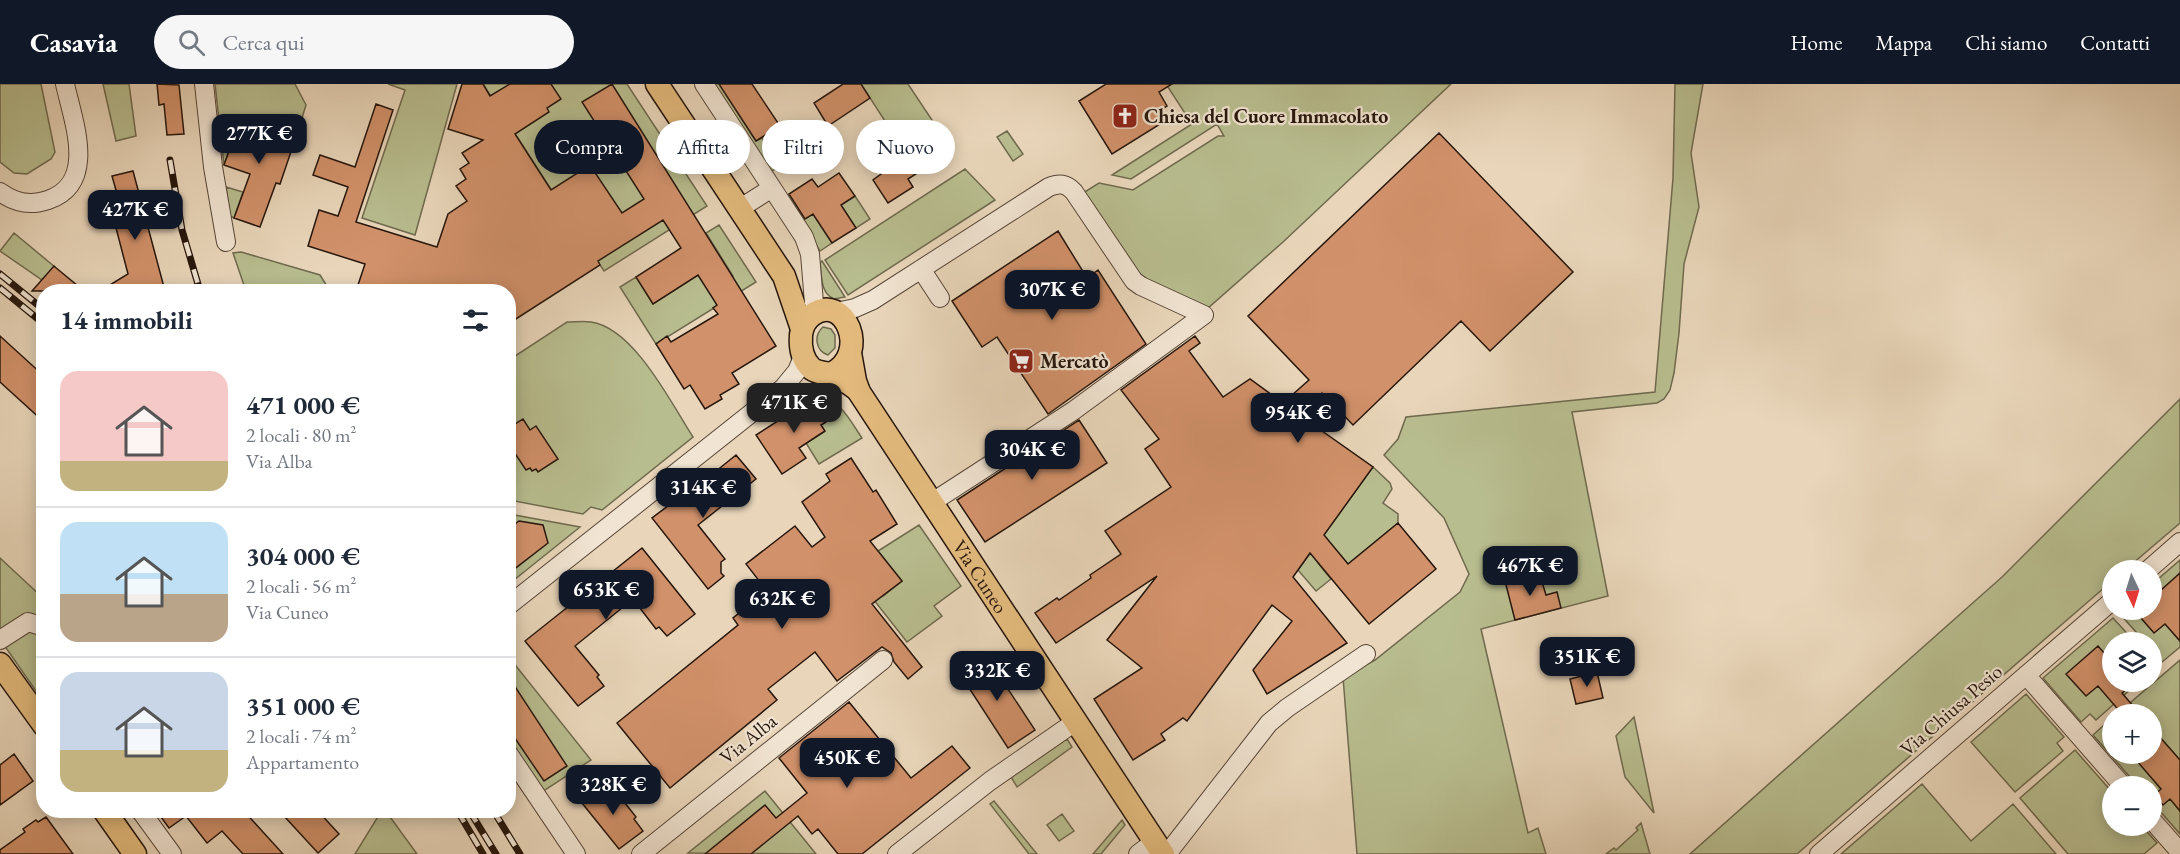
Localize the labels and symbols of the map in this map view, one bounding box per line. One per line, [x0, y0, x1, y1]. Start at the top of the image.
church icon: Chiesa del Cuore Immacolato [1110, 101, 1140, 131]
place label: Chiesa del Cuore Immacolato [1144, 103, 1388, 129]
pin: 277K € [210, 114, 308, 165]
pin: 427K € [86, 190, 184, 241]
pin: 307K € [1003, 270, 1101, 321]
supermarket icon: Mercatò [1006, 346, 1036, 376]
place label: Mercatò [1040, 348, 1109, 374]
pin: 471K € [745, 383, 843, 434]
pin: 954K € [1249, 393, 1347, 444]
pin: 304K € [983, 430, 1081, 481]
pin: 314K € [654, 468, 752, 519]
street label: Via Cuneo [947, 535, 1014, 618]
pin: 467K € [1481, 546, 1579, 597]
north arrow [2102, 560, 2162, 620]
pin: 653K € [557, 570, 655, 621]
pin: 632K € [733, 579, 831, 630]
pin: 351K € [1538, 637, 1636, 688]
pin: 332K € [948, 651, 1046, 702]
street label: Via Chiusa Pesio [1894, 658, 2008, 762]
street label: Via Alba [714, 708, 782, 770]
pin: 450K € [798, 738, 896, 789]
pin: 328K € [564, 765, 662, 816]

